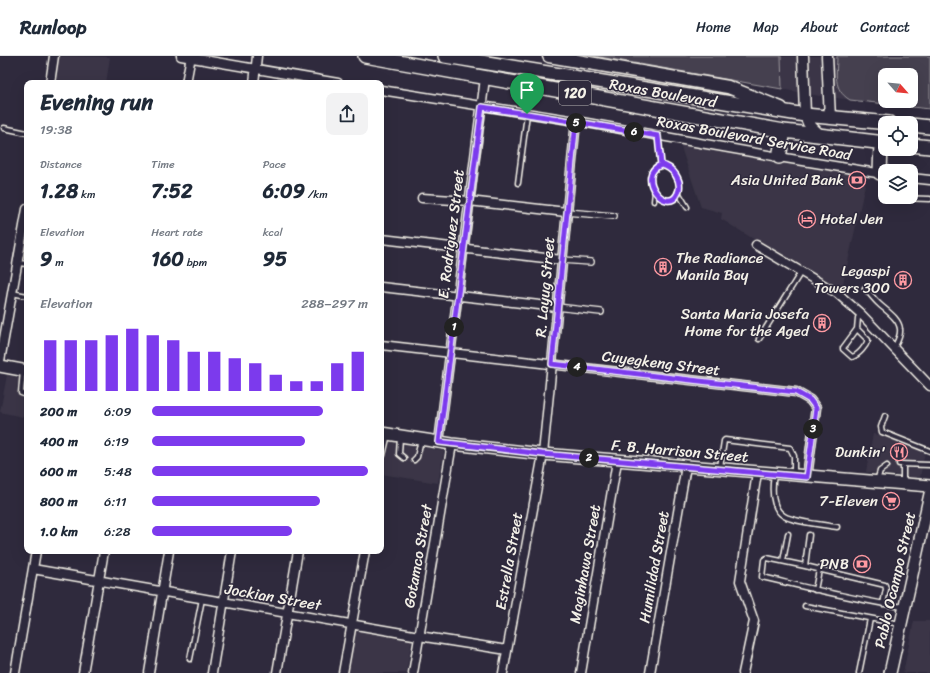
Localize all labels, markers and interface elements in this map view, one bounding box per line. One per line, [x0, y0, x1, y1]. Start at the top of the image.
text: Runloop [20, 11, 86, 44]
text: Home [696, 15, 731, 40]
text: Map [753, 15, 779, 40]
text: About [801, 15, 838, 40]
text: Contact [860, 15, 910, 40]
north arrow [878, 68, 918, 108]
map controls [878, 68, 918, 204]
street label: Roxas Boulevard [607, 71, 720, 115]
pin [510, 73, 544, 114]
icon: arrive [516, 79, 538, 101]
road number: 120 [559, 81, 591, 105]
text: Evening run [40, 83, 153, 122]
button: share [326, 93, 368, 135]
street label: Roxas Boulevard Service Road [655, 108, 855, 168]
pin: 5 [566, 113, 586, 133]
text: 5 [573, 113, 579, 132]
button: locate [878, 116, 918, 156]
text: 19:38 [40, 118, 72, 141]
pin: 6 [624, 122, 644, 142]
text: 6 [631, 122, 637, 141]
text: Distance [40, 155, 82, 174]
text: Time [151, 155, 175, 174]
text: Pace [263, 155, 286, 174]
button: layers [878, 164, 918, 204]
place label: Asia United Bank [730, 167, 844, 193]
street label: E. Rodriguez Street [430, 168, 472, 300]
bank icon: Asia United Bank [847, 170, 867, 190]
text: 1.28 [40, 174, 78, 209]
text: 7:52 [151, 174, 193, 209]
text: 6:09 [263, 174, 305, 209]
text: km [78, 185, 95, 204]
text: /km [305, 185, 328, 204]
place label: Hotel Jen [820, 206, 883, 232]
hotel icon: Hotel Jen [797, 209, 817, 229]
text: Elevation [40, 223, 85, 242]
text: Heart rate [151, 223, 203, 242]
text: kcal [263, 223, 283, 242]
street label: R. Layug Street [528, 235, 562, 338]
text: 9 [40, 242, 52, 277]
text: 160 [151, 242, 184, 277]
text: 95 [263, 242, 287, 277]
place label: The Radiance Manila Bay [676, 245, 764, 288]
text: m [52, 253, 64, 272]
text: bpm [184, 253, 207, 272]
building icon: The Radiance Manila Bay [653, 257, 673, 277]
place label: Legaspi Towers 300 [814, 258, 891, 301]
building icon: Legaspi Towers 300 [893, 270, 913, 290]
text: Elevation [40, 292, 93, 315]
text: 288–297 m [301, 292, 368, 315]
place label: Santa Maria Josefa Home for the Aged [681, 301, 810, 344]
building icon: Santa Maria Josefa Home for the Aged [812, 313, 832, 333]
pin: 1 [444, 317, 464, 337]
text: 1 [452, 317, 456, 336]
street label: Cuyegkeng Street [600, 343, 722, 383]
pin: 4 [567, 357, 587, 377]
text: 4 [574, 357, 580, 376]
text: 200 m [40, 400, 77, 423]
text: 6:09 [104, 400, 132, 423]
pin: 3 [803, 419, 823, 439]
text: 3 [810, 419, 816, 438]
text: 400 m [40, 430, 78, 453]
text: 6:19 [104, 430, 129, 453]
street label: F. B. Harrison Street [610, 432, 750, 470]
place label: Dunkin' [835, 439, 886, 465]
restaurant icon: Dunkin' [889, 442, 909, 462]
pin: 2 [579, 448, 599, 468]
text: 2 [586, 448, 592, 467]
text: 600 m [40, 460, 77, 483]
text: 5:48 [104, 460, 132, 483]
place label: 7-Eleven [819, 488, 878, 514]
text: 800 m [40, 490, 78, 513]
text: 6:11 [104, 490, 126, 513]
supermarket icon: 7-Eleven [881, 491, 901, 511]
street label: Gotamco Street [396, 501, 440, 610]
street label: Maginhawa Street [562, 502, 608, 626]
street label: Humilidad Street [631, 508, 677, 625]
street label: Pablo Ocampo Street [867, 509, 923, 651]
street label: Estrella Street [488, 510, 530, 612]
text: 1.0 km [40, 520, 78, 543]
text: 6:28 [104, 520, 131, 543]
place label: PNB [820, 551, 849, 577]
bank icon: PNB [852, 554, 872, 574]
street label: Jockian Street [222, 576, 324, 618]

